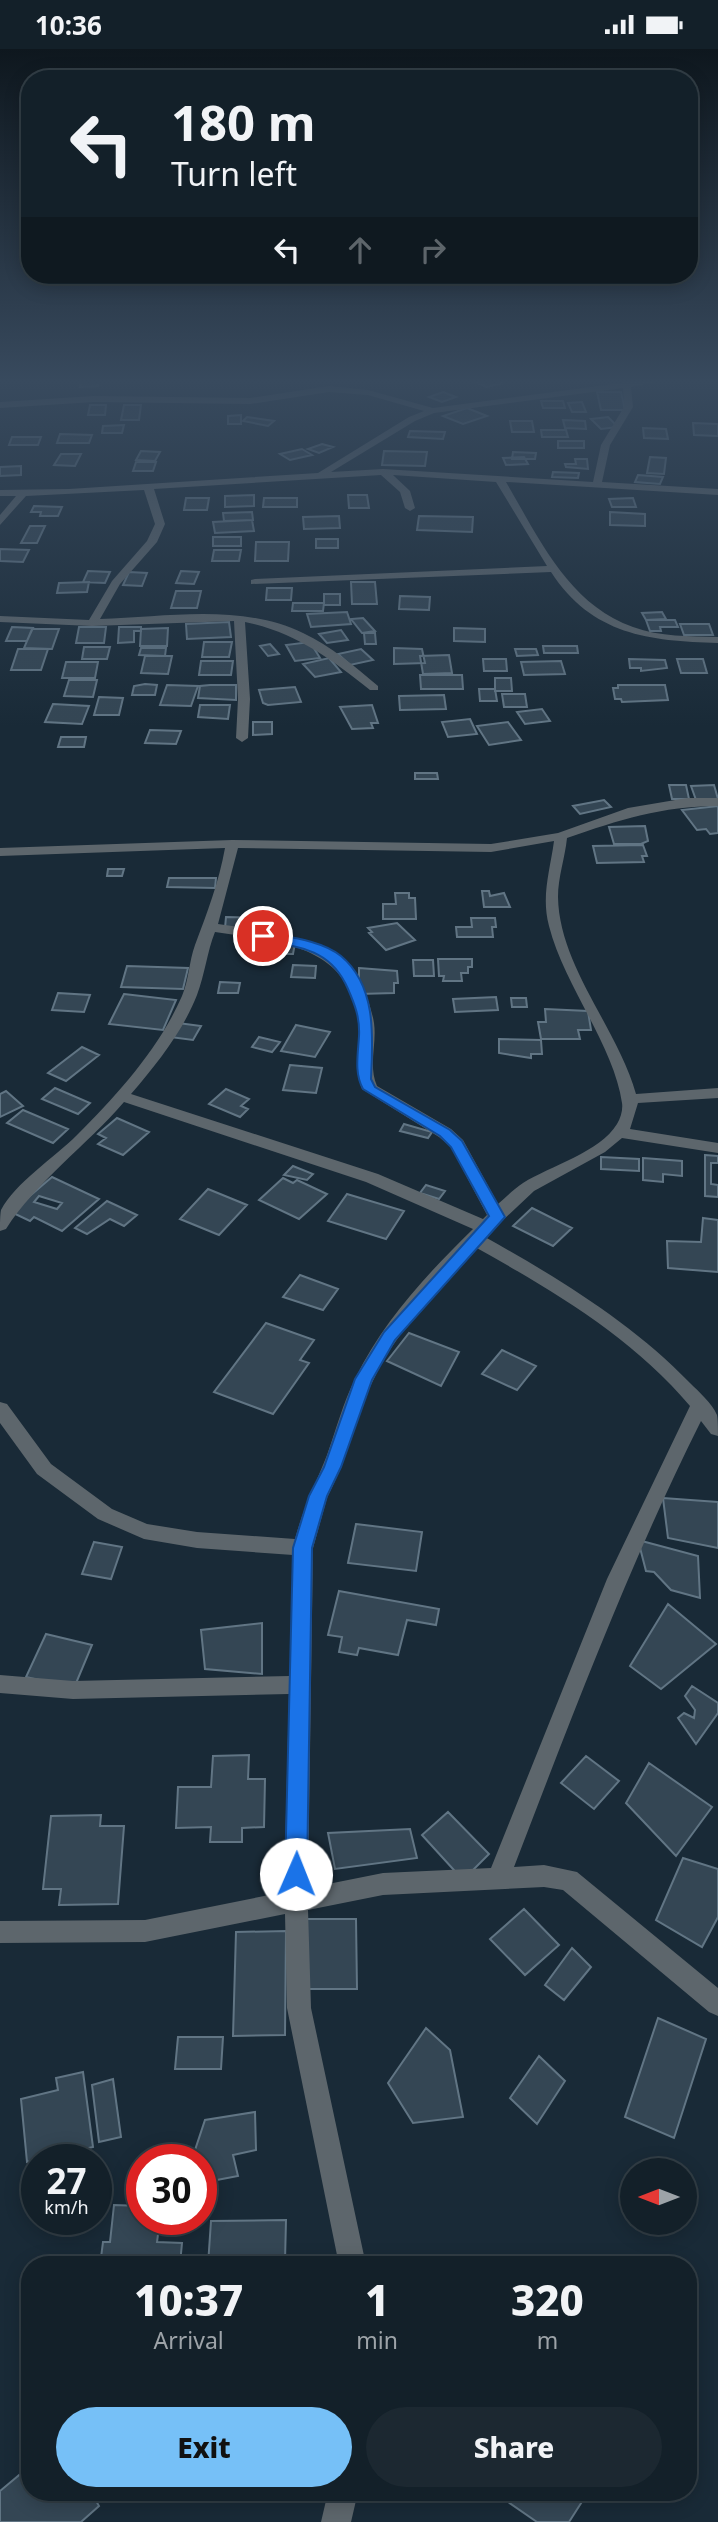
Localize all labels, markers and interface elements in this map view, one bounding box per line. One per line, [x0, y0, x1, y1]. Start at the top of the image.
text: 10:36 [35, 7, 102, 43]
text: 180 m [171, 89, 316, 155]
icon: left [56, 98, 147, 189]
text: Turn left [171, 152, 297, 195]
icon: left [268, 231, 306, 269]
icon: ahead [341, 231, 379, 269]
icon: right [414, 231, 452, 269]
pin [233, 906, 293, 966]
icon: arrive [244, 917, 282, 955]
position arrow [259, 1837, 333, 1911]
speed limit sign: 30 [126, 2144, 217, 2235]
text: 27 [46, 2157, 87, 2204]
north arrow [620, 2158, 696, 2235]
map controls [620, 2158, 697, 2235]
text: km/h [44, 2195, 89, 2219]
text: 10:37 [134, 2271, 243, 2328]
text: 1 [365, 2271, 389, 2328]
text: 320 [511, 2271, 584, 2328]
text: Arrival [154, 2324, 224, 2356]
text: min [356, 2324, 398, 2356]
text: m [537, 2324, 558, 2356]
button: Exit [56, 2407, 352, 2487]
button: Share [366, 2407, 662, 2487]

